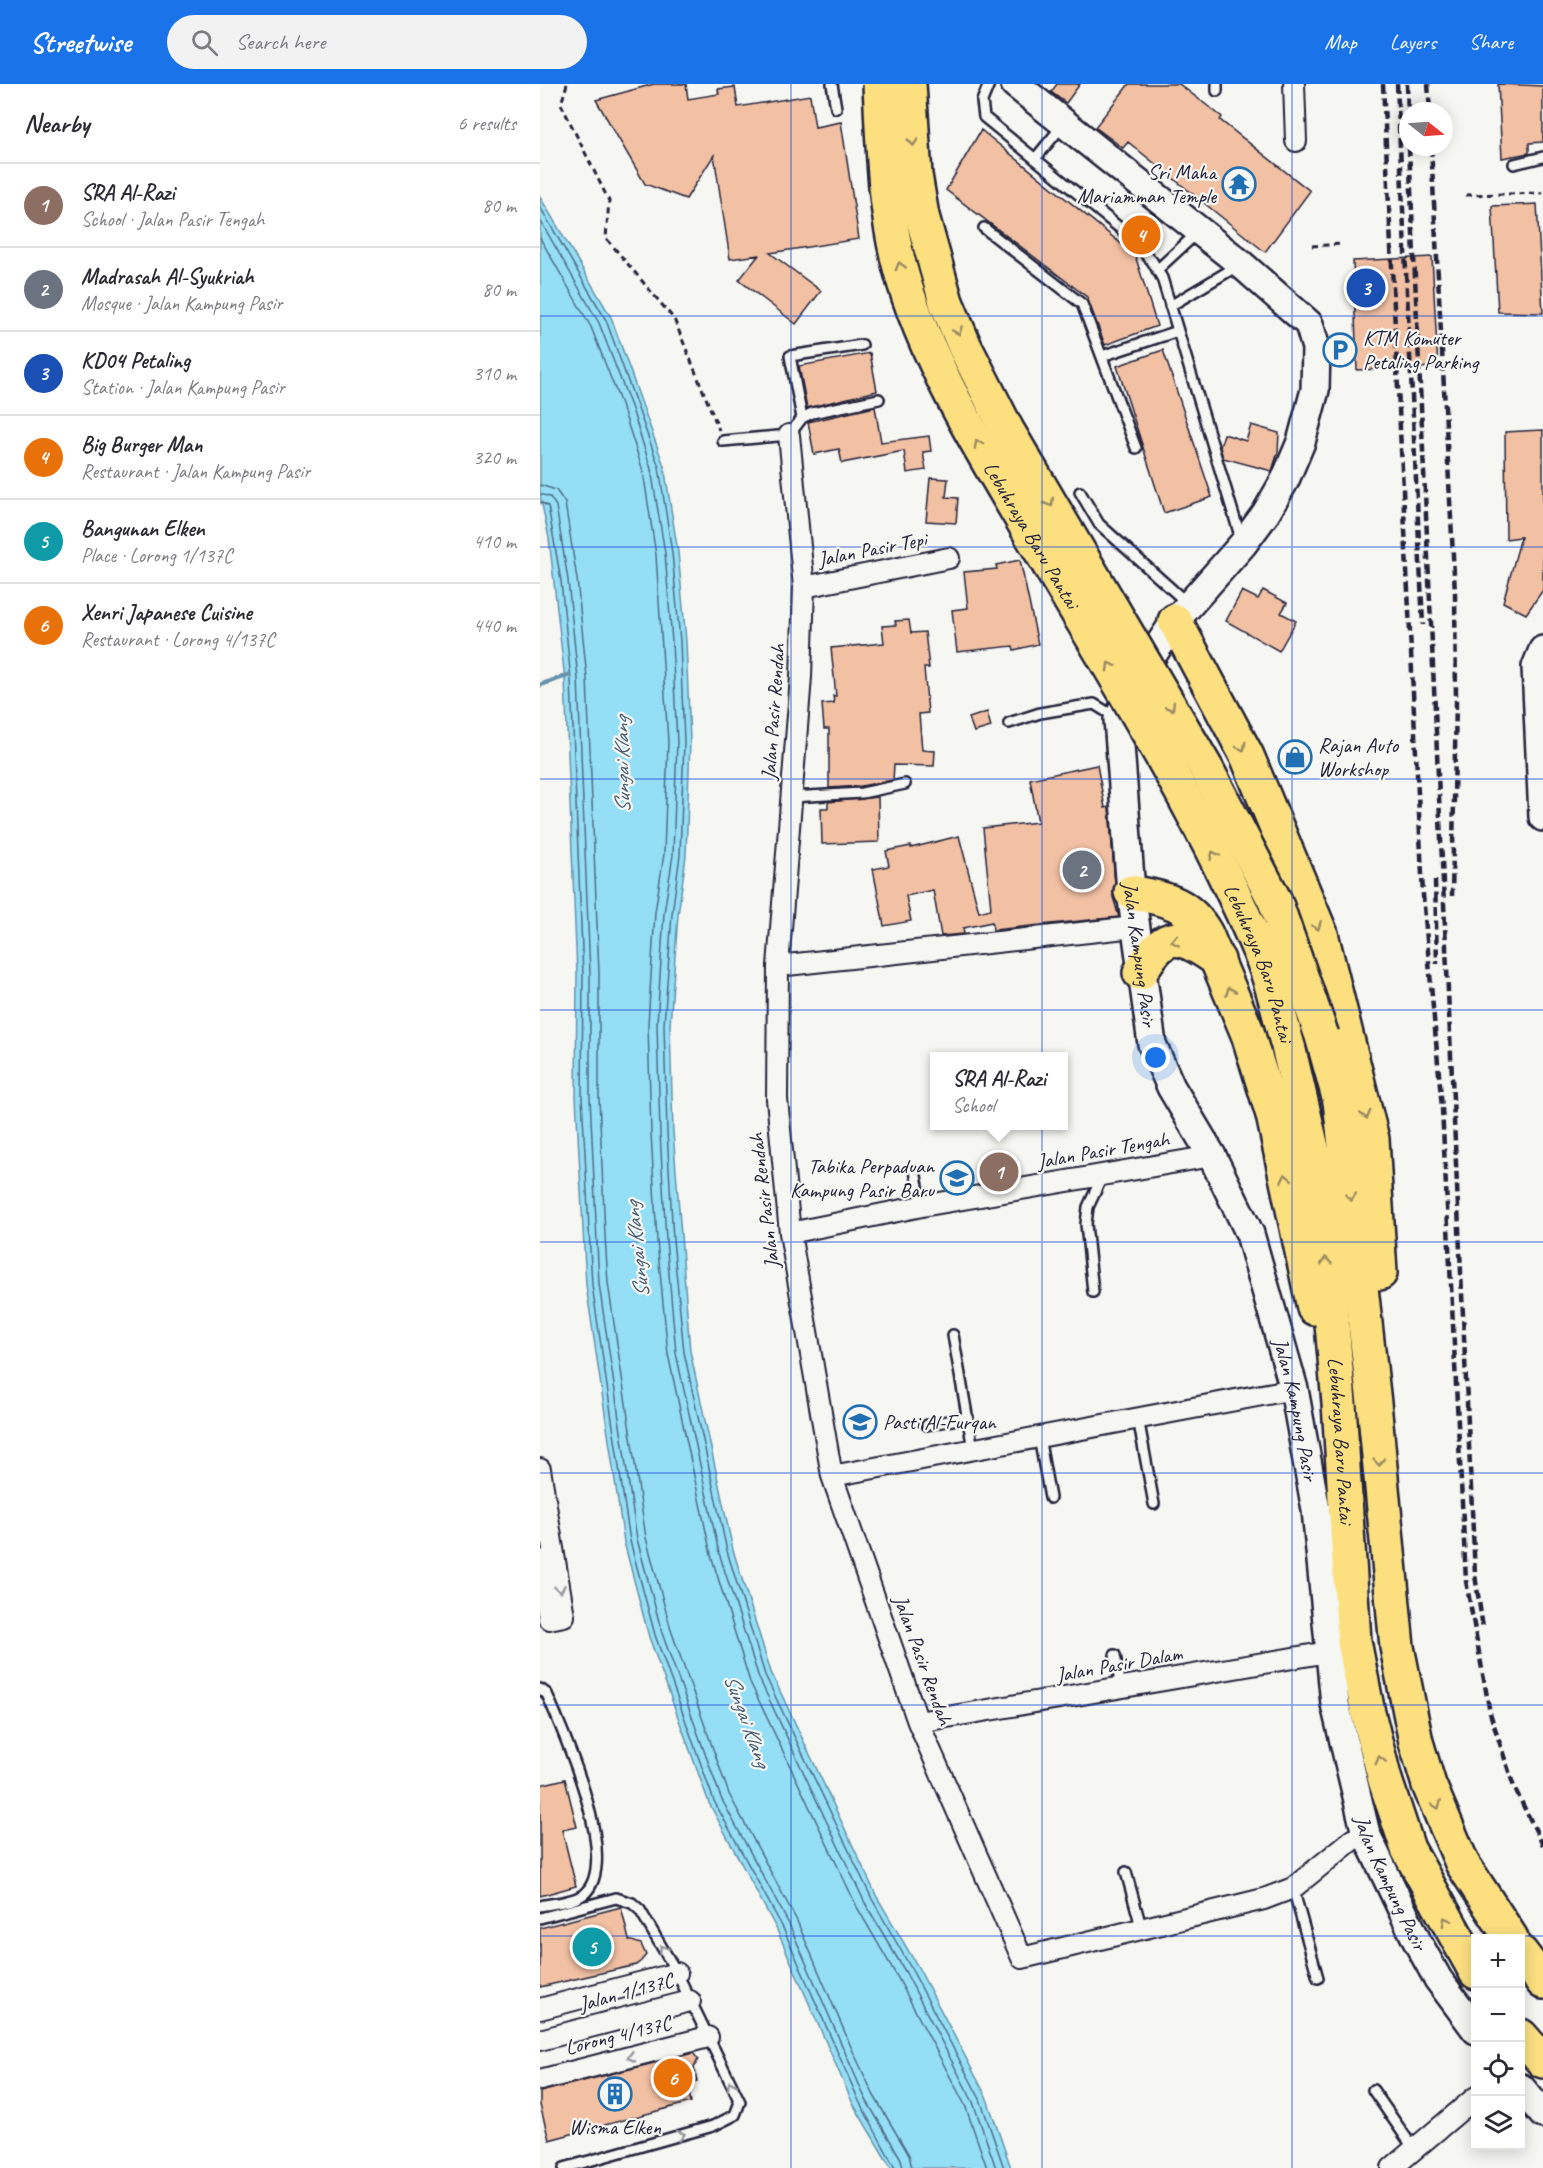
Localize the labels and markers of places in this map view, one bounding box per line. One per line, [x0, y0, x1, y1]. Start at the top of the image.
place label: Sri Maha Mariamman Temple [1077, 159, 1218, 209]
temple icon: Sri Maha Mariamman Temple [1221, 166, 1257, 202]
pin: 4 [1122, 212, 1160, 258]
pin: 3 [1346, 266, 1386, 310]
place label: KTM Komuter Petaling Parking [1363, 325, 1480, 375]
parking icon: KTM Komuter Petaling Parking [1322, 332, 1358, 368]
place label: Rajan Auto Workshop [1318, 732, 1400, 782]
shop icon: Rajan Auto Workshop [1277, 739, 1313, 775]
pin: 2 [1062, 848, 1102, 892]
pin: 1 [980, 1150, 1018, 1194]
place label: Tabika Perpaduan Kampung Pasir Baru [790, 1153, 936, 1203]
school or university icon: Tabika Perpaduan Kampung Pasir Baru [939, 1160, 975, 1196]
school or university icon: Pasti Al-Furqan [842, 1404, 878, 1440]
place label: Pasti Al-Furqan [883, 1409, 997, 1435]
pin: 5 [572, 1924, 612, 1970]
pin: 6 [654, 2056, 692, 2100]
building icon: Wisma Elken [597, 2076, 633, 2112]
place label: Wisma Elken [569, 2114, 661, 2140]

